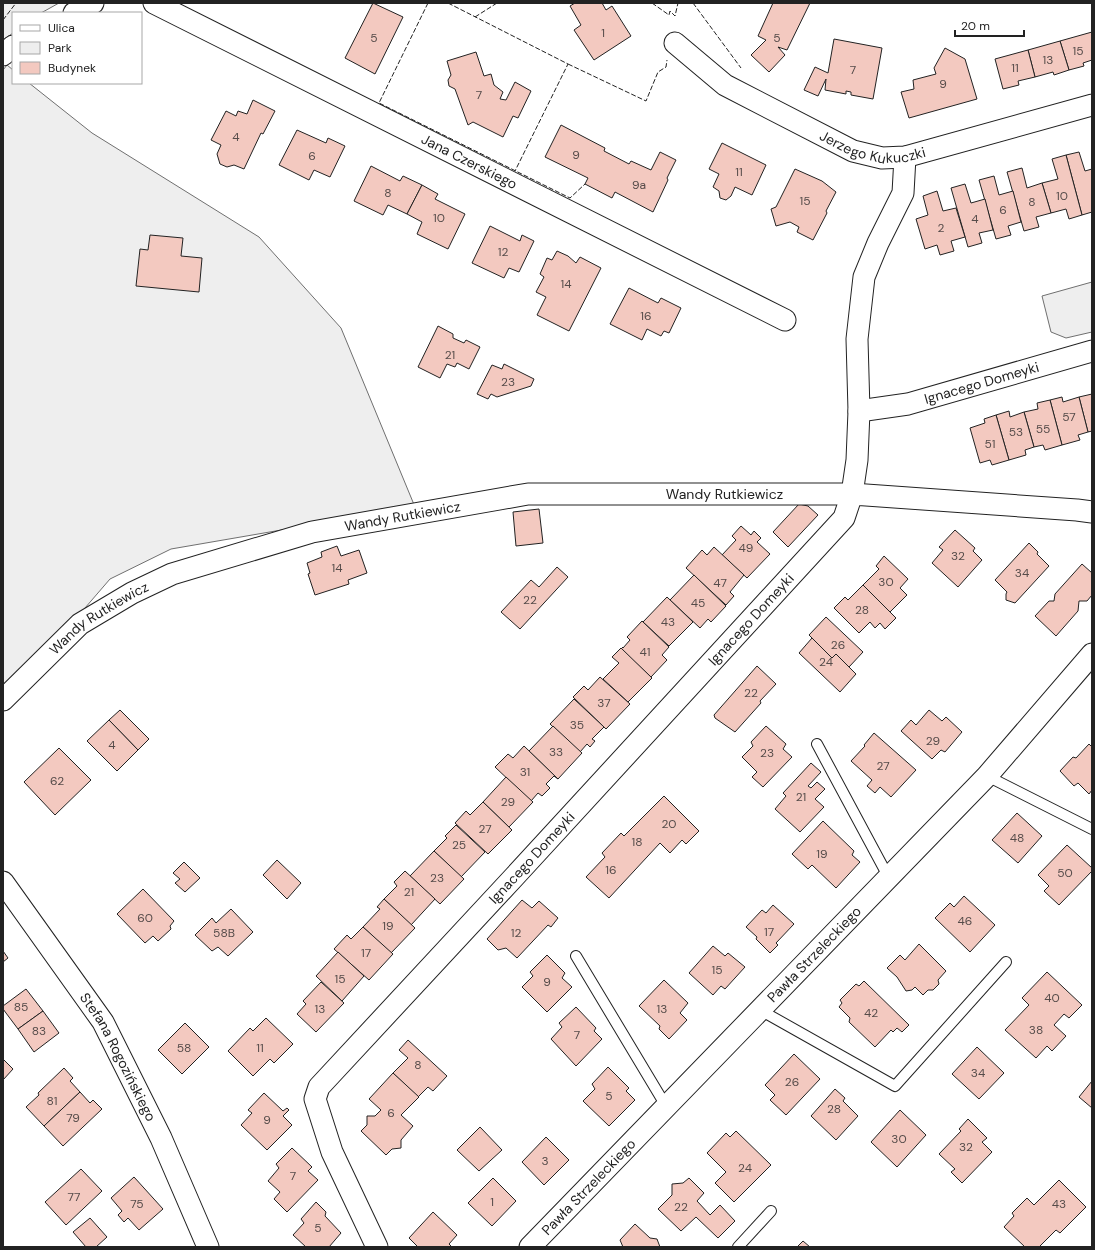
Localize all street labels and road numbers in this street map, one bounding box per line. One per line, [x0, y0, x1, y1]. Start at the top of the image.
street label: Jerzego Kukuczki [817, 126, 928, 168]
street label: Jana Czerskiego [419, 130, 520, 193]
street label: Ignacego Domeyki [922, 358, 1041, 408]
street label: Wandy Rutkiewicz [666, 485, 783, 503]
street label: Wandy Rutkiewicz [343, 497, 462, 535]
street label: Ignacego Domeyki [704, 570, 798, 669]
street label: Wandy Rutkiewicz [45, 578, 151, 658]
street label: Ignacego Domeyki [485, 808, 578, 908]
street label: Pawła Strzeleckiego [763, 902, 865, 1006]
street label: Stefana Rogozińskiego [76, 989, 160, 1124]
street label: Pawła Strzeleckiego [538, 1135, 639, 1239]

